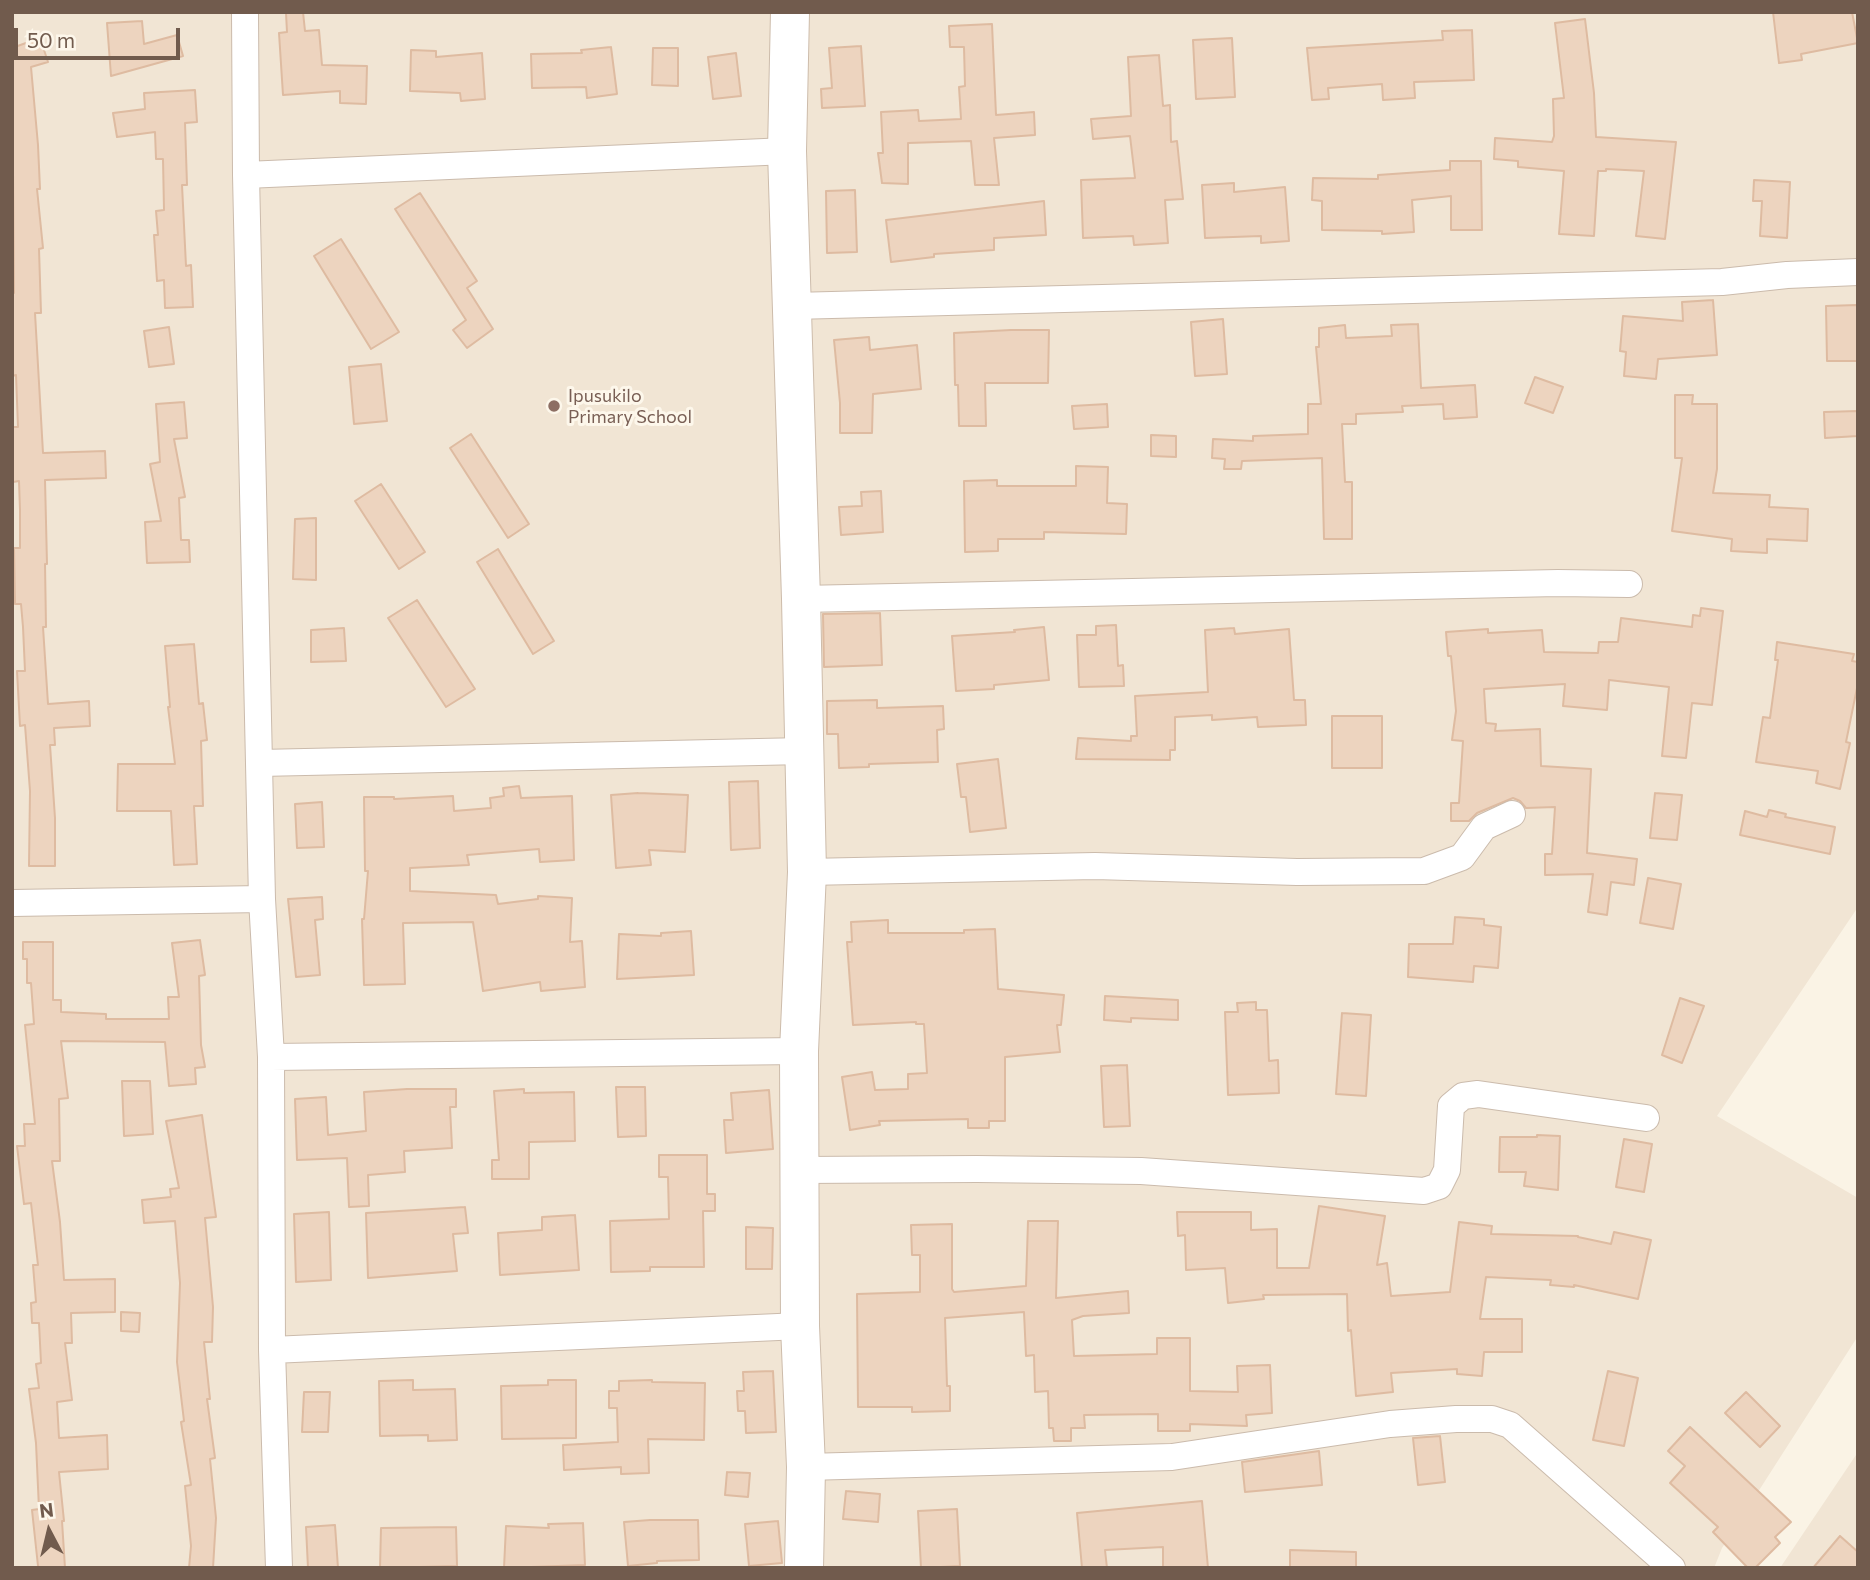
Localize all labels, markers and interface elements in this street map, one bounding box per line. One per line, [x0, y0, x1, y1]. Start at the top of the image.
scale bar [18, 14, 184, 58]
text: 50 m [27, 27, 75, 52]
place label: Ipusukilo Primary School [568, 385, 692, 428]
marker: Ipusukilo Primary School [546, 398, 562, 414]
north arrow [14, 1496, 84, 1566]
text: N [38, 1497, 55, 1522]

